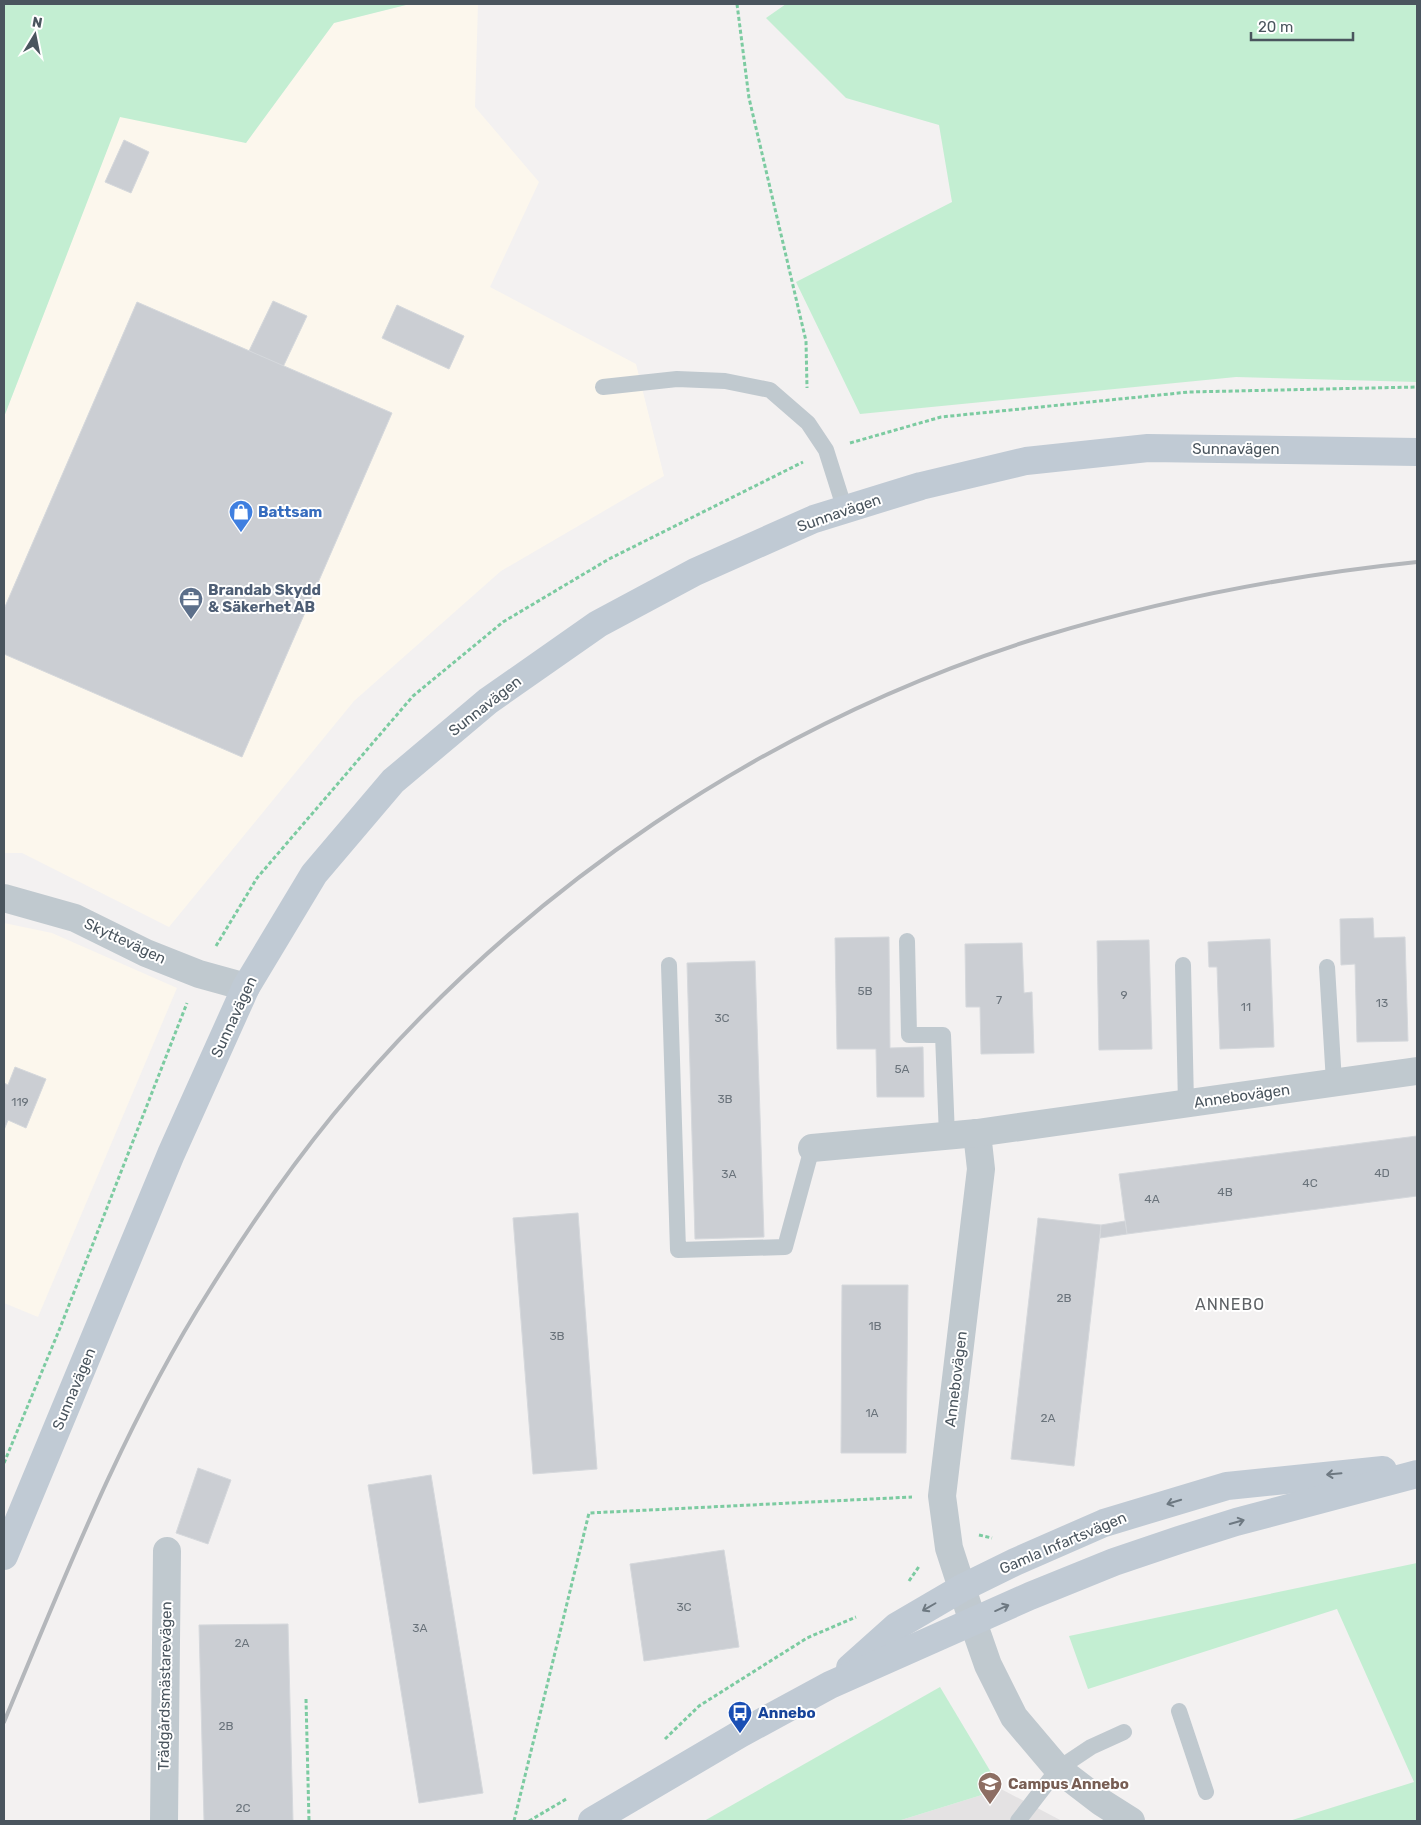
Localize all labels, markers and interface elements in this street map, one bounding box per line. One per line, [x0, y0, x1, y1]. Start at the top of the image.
north arrow [10, 10, 60, 60]
scale bar [1251, 10, 1354, 42]
text: N [31, 13, 44, 32]
text: 20 m [1258, 18, 1293, 36]
street label: Sunnavägen [1192, 440, 1280, 458]
street label: Sunnavägen [795, 490, 883, 536]
shop icon: Battsam [228, 499, 254, 533]
place label: Battsam [258, 503, 322, 521]
place label: Brandab Skydd & Säkerhet AB [208, 581, 321, 616]
office icon: Brandab Skydd & Säkerhet AB [178, 586, 204, 620]
street label: Sunnavägen [445, 672, 525, 740]
street label: Skyttevägen [81, 914, 169, 968]
street label: Sunnavägen [207, 974, 261, 1060]
house number: 5B [857, 984, 873, 998]
house number: 9 [1120, 988, 1128, 1002]
house number: 7 [996, 993, 1002, 1007]
house number: 13 [1376, 996, 1388, 1010]
house number: 11 [1241, 1000, 1251, 1014]
house number: 3C [714, 1011, 730, 1025]
house number: 5A [894, 1062, 910, 1076]
street label: Annebovägen [1193, 1080, 1291, 1112]
house number: 3B [717, 1092, 733, 1106]
house number: 119 [11, 1095, 29, 1109]
house number: 4D [1374, 1166, 1390, 1180]
house number: 3A [721, 1167, 737, 1181]
house number: 4C [1302, 1176, 1318, 1190]
house number: 4B [1217, 1185, 1233, 1199]
house number: 4A [1144, 1192, 1160, 1206]
house number: 2B [1056, 1291, 1072, 1305]
district label: ANNEBO [1195, 1295, 1265, 1314]
house number: 1B [868, 1319, 882, 1333]
house number: 3B [549, 1329, 565, 1343]
street label: Annebovägen [941, 1330, 971, 1428]
street label: Sunnavägen [49, 1345, 99, 1433]
house number: 1A [865, 1406, 879, 1420]
house number: 2A [1040, 1411, 1056, 1425]
one-way arrow [1326, 1470, 1342, 1479]
one-way arrow [1167, 1497, 1183, 1507]
street label: Gamla Infartsvägen [997, 1508, 1129, 1578]
one-way arrow [1228, 1517, 1244, 1526]
house number: 3C [676, 1600, 692, 1614]
street label: Trädgårdsmästarevägen [155, 1601, 175, 1771]
one-way arrow [923, 1603, 937, 1613]
one-way arrow [994, 1603, 1009, 1613]
house number: 3A [412, 1621, 428, 1635]
house number: 2A [234, 1636, 250, 1650]
bus stop icon: Annebo [727, 1700, 753, 1734]
place label: Annebo [758, 1704, 816, 1722]
house number: 2B [218, 1719, 234, 1733]
school or university icon: Campus Annebo [977, 1771, 1003, 1805]
place label: Campus Annebo [1008, 1775, 1129, 1793]
house number: 2C [235, 1801, 251, 1815]

